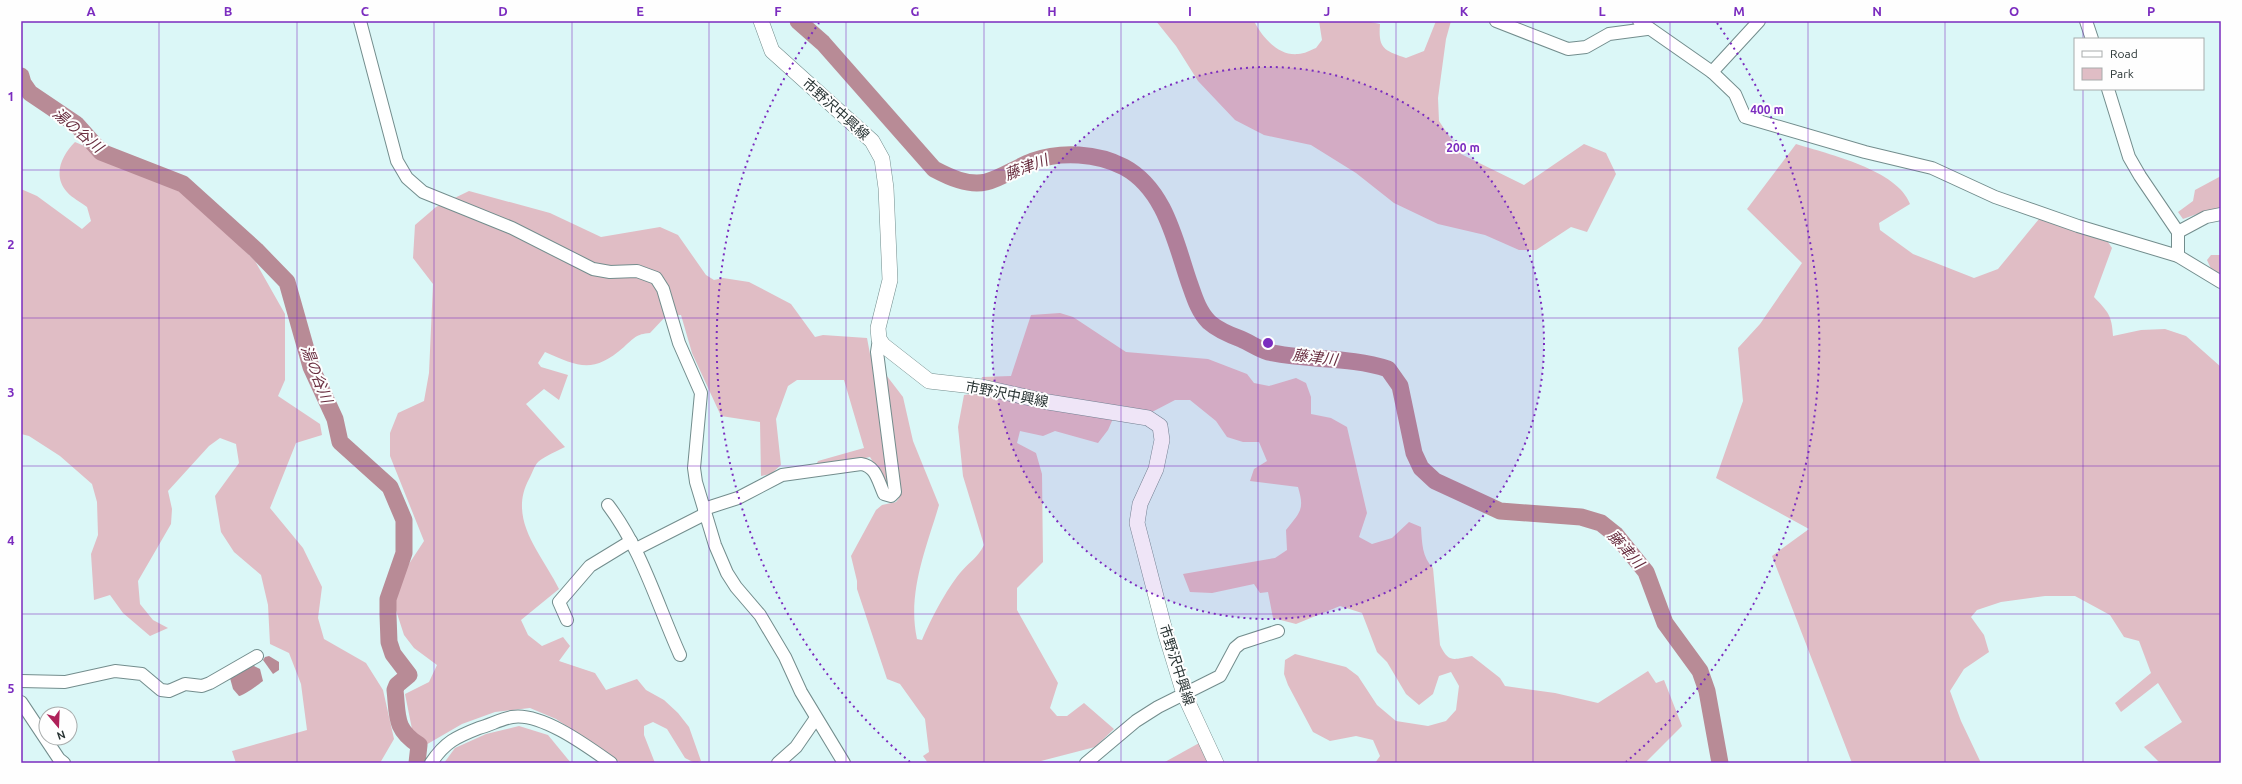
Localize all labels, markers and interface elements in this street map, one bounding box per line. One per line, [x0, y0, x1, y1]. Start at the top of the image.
text: A [86, 4, 96, 18]
text: B [224, 4, 233, 18]
text: C [361, 4, 370, 18]
text: D [498, 4, 508, 18]
text: E [636, 4, 644, 18]
text: F [774, 4, 782, 18]
text: G [911, 4, 920, 18]
text: H [1047, 4, 1057, 18]
text: I [1188, 4, 1192, 18]
text: J [1324, 4, 1330, 18]
text: K [1460, 4, 1469, 18]
text: L [1598, 4, 1606, 18]
text: M [1733, 4, 1745, 18]
text: N [1872, 4, 1882, 18]
text: O [2009, 4, 2019, 18]
text: P [2147, 4, 2155, 18]
legend [2074, 38, 2204, 90]
text: Road [2110, 47, 2138, 60]
text: Park [2110, 67, 2134, 80]
street label: 市野沢中興線 [799, 75, 873, 143]
text: 1 [7, 89, 15, 103]
text: 400 m [1750, 103, 1784, 116]
water label: 湯の谷川 [50, 104, 108, 157]
text: 200 m [1446, 141, 1480, 154]
water label: 藤津川 [1002, 150, 1052, 183]
text: 2 [7, 237, 15, 251]
centre of rings [1261, 336, 1275, 350]
water label: 湯の谷川 [298, 343, 336, 407]
water label: 藤津川 [1292, 346, 1340, 368]
street label: 市野沢中興線 [964, 378, 1050, 410]
text: 3 [7, 385, 15, 399]
water label: 藤津川 [1605, 527, 1649, 573]
text: 4 [7, 533, 15, 547]
street label: 市野沢中興線 [1156, 623, 1198, 707]
text: 5 [7, 681, 15, 695]
north arrow [38, 706, 78, 746]
text: N [55, 728, 67, 742]

